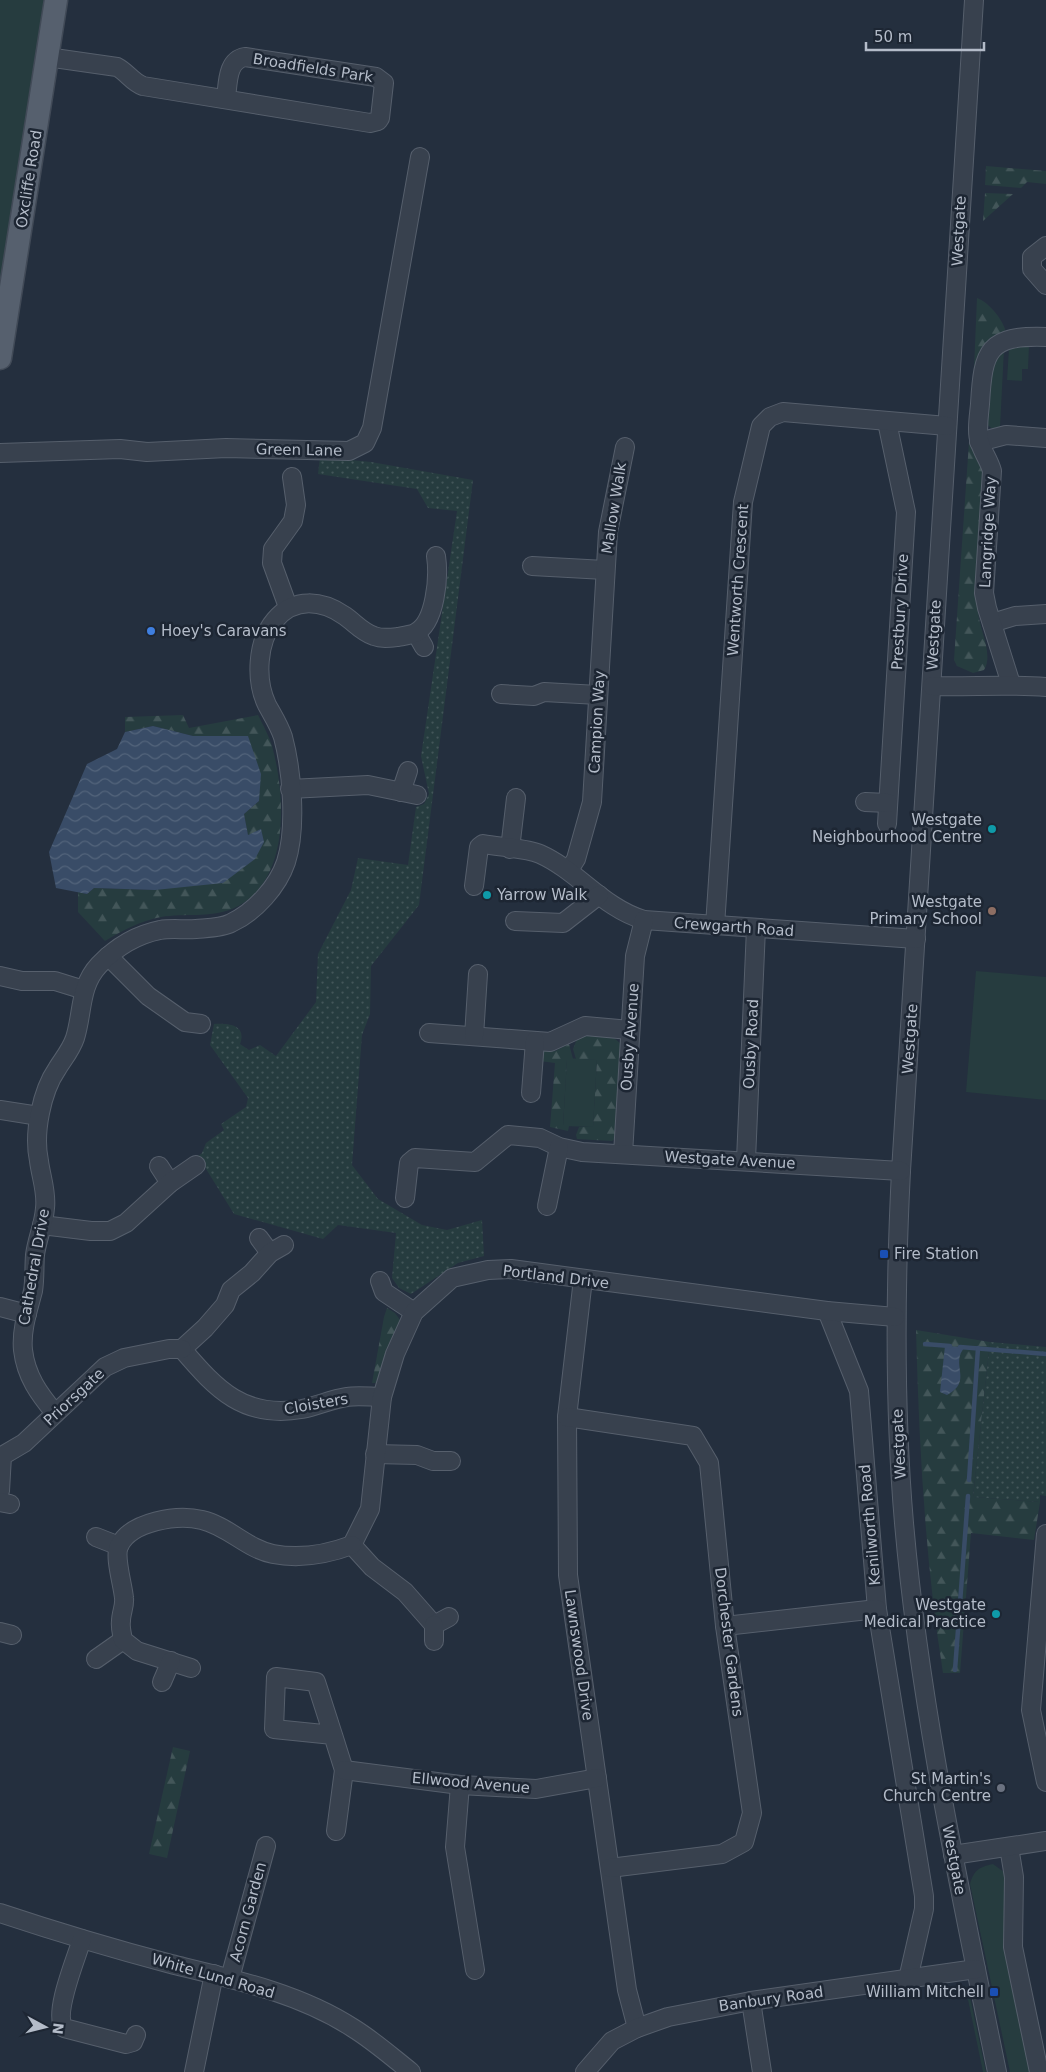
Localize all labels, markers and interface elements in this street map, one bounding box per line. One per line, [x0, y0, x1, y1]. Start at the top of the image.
scale bar [866, 20, 984, 52]
text: 50 m [874, 28, 912, 46]
street label: Broadfields Park [252, 50, 375, 86]
street label: Oxcliffe Road [12, 129, 46, 229]
street label: Westgate [948, 195, 970, 267]
street label: Green Lane [256, 440, 342, 460]
street label: Mallow Walk [598, 461, 630, 555]
street label: Langridge Way [976, 476, 1000, 588]
street label: Wentworth Crescent [724, 503, 752, 657]
street label: Prestbury Drive [888, 553, 912, 671]
street label: Westgate [923, 599, 945, 671]
place label: Hoey's Caravans [161, 622, 287, 640]
marker: Hoey's Caravans [145, 625, 157, 637]
street label: Campion Way [585, 670, 609, 774]
place label: Westgate Neighbourhood Centre [812, 811, 982, 846]
marker: Westgate Neighbourhood Centre [986, 823, 998, 835]
place label: Yarrow Walk [496, 886, 587, 904]
marker: Yarrow Walk [481, 889, 493, 901]
place label: Westgate Primary School [869, 893, 982, 928]
marker: Westgate Primary School [986, 905, 998, 917]
street label: Crewgarth Road [673, 914, 795, 940]
street label: Ousby Avenue [617, 982, 643, 1092]
street label: Ousby Road [740, 999, 762, 1089]
street label: Westgate [899, 1003, 921, 1075]
street label: Westgate Avenue [664, 1148, 796, 1172]
street label: Cathedral Drive [15, 1207, 53, 1327]
place label: Fire Station [894, 1245, 979, 1263]
marker: Fire Station [878, 1248, 890, 1260]
street label: Portland Drive [502, 1262, 610, 1292]
street label: Priorsgate [40, 1364, 108, 1430]
street label: Cloisters [282, 1389, 350, 1418]
street label: Westgate [888, 1408, 910, 1480]
street label: Kenilworth Road [856, 1464, 884, 1586]
street label: Dorchester Gardens [711, 1566, 747, 1718]
street label: Lawnswood Drive [561, 1588, 597, 1722]
place label: Westgate Medical Practice [864, 1596, 986, 1631]
marker: Westgate Medical Practice [990, 1608, 1002, 1620]
street label: Ellwood Avenue [411, 1769, 531, 1797]
place label: St Martin's Church Centre [883, 1770, 991, 1805]
marker: St Martin's Church Centre [995, 1782, 1007, 1794]
street label: Westgate [938, 1824, 970, 1896]
street label: Acorn Garden [226, 1860, 270, 1964]
street label: White Lund Road [149, 1950, 277, 2002]
street label: Banbury Road [718, 1983, 824, 2015]
place label: William Mitchell [866, 1983, 984, 2001]
marker: William Mitchell [988, 1986, 1000, 1998]
north arrow [20, 2002, 70, 2052]
text: N [49, 2022, 67, 2035]

